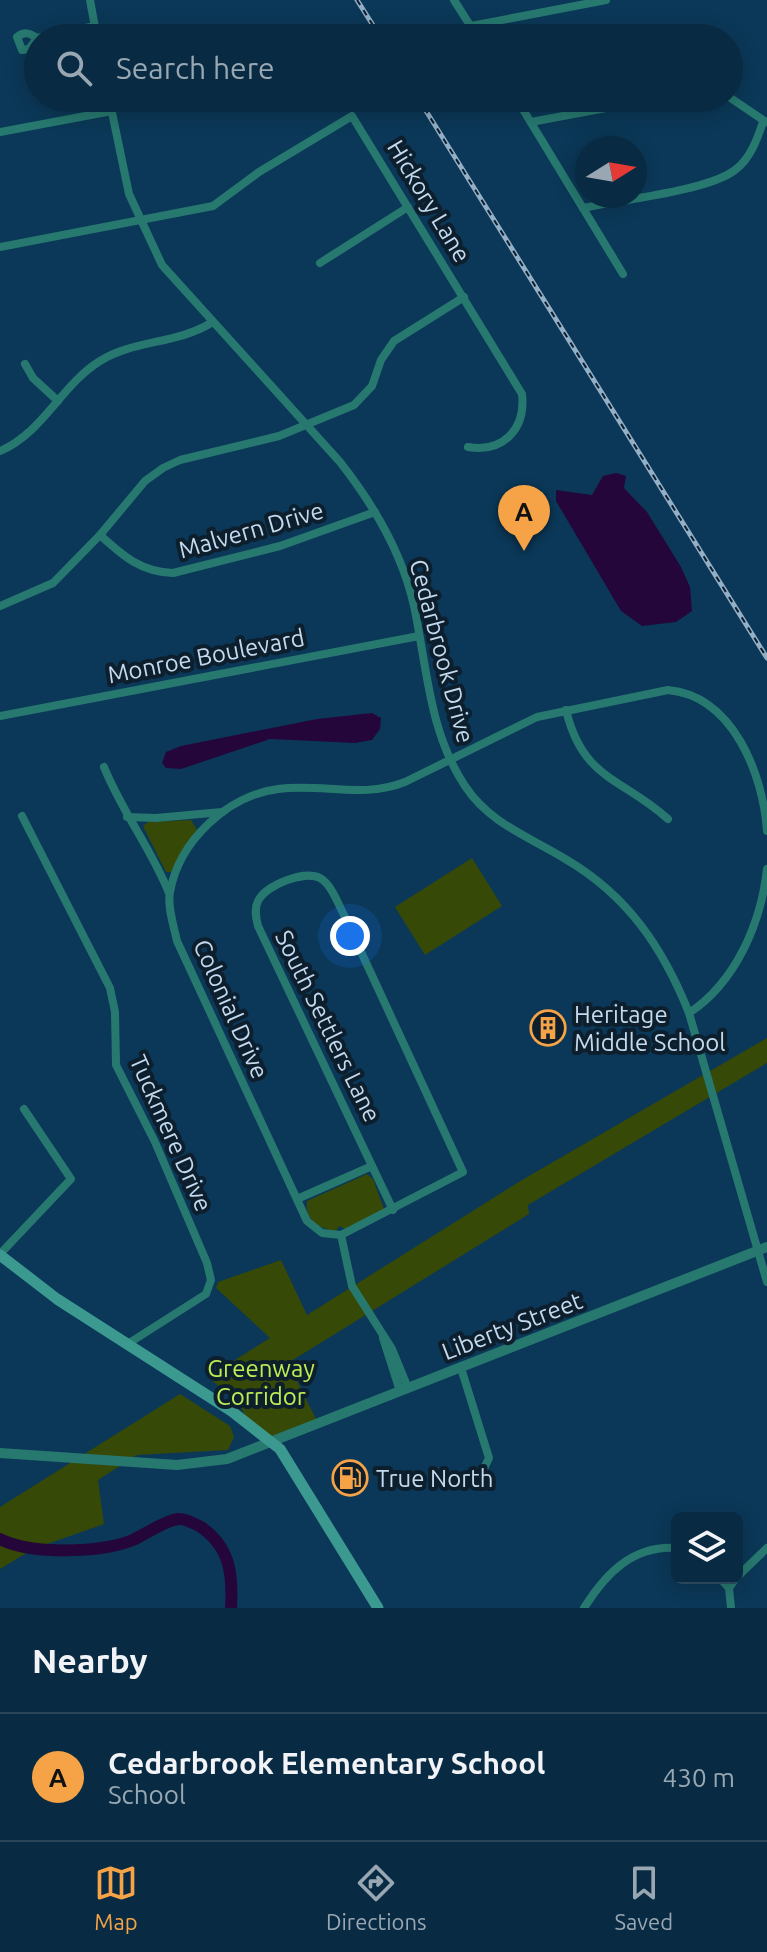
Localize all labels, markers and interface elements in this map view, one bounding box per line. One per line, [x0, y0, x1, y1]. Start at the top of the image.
search box [24, 24, 743, 112]
icon: search [52, 46, 96, 90]
text: Search here [116, 51, 275, 85]
street label: Hickory Lane [382, 135, 476, 267]
north arrow [575, 136, 647, 208]
pin: A [498, 485, 550, 551]
street label: Malvern Drive [175, 496, 327, 564]
street label: Cedarbrook Drive [405, 556, 479, 746]
street label: Monroe Boulevard [105, 624, 307, 688]
your location [330, 916, 370, 956]
street label: South Settlers Lane [270, 926, 386, 1126]
street label: Colonial Drive [188, 935, 274, 1083]
place label: Heritage Middle School [574, 1001, 726, 1056]
building icon: Heritage Middle School [529, 1009, 567, 1047]
street label: Tuckmere Drive [124, 1051, 218, 1215]
street label: Liberty Street [438, 1287, 586, 1365]
park label: Greenway Corridor [207, 1355, 315, 1410]
fuel station icon: True North [331, 1459, 369, 1497]
place label: True North [376, 1465, 493, 1492]
map controls [671, 1512, 743, 1584]
button: layers [671, 1512, 743, 1584]
text: Nearby [32, 1641, 147, 1679]
text: Cedarbrook Elementary School [108, 1746, 545, 1780]
text: A [49, 1763, 67, 1792]
text: 430 m [663, 1763, 735, 1792]
text: School [108, 1780, 186, 1809]
tab: Map [94, 1861, 138, 1934]
tab: Directions [326, 1861, 427, 1934]
tab: Saved [614, 1861, 673, 1934]

